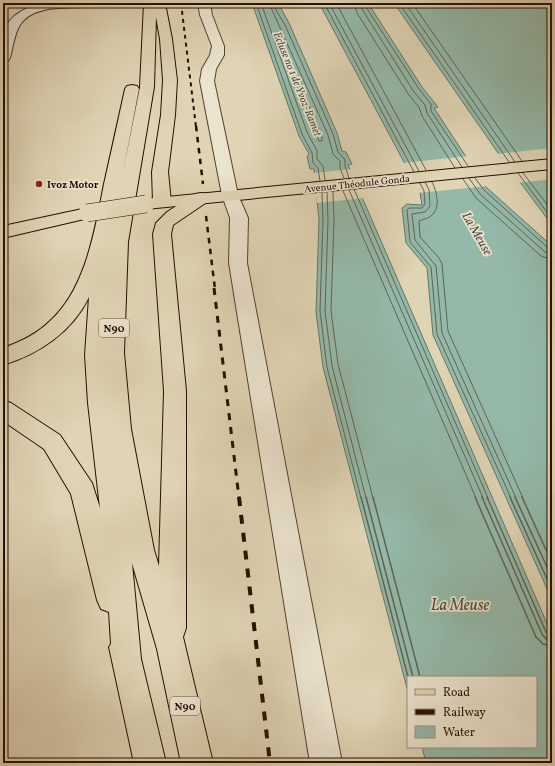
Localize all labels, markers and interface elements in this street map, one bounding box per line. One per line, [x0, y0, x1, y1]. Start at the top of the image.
water label: Ecluse no 1 de Yvoz-Ramet [269, 30, 325, 139]
street label: Avenue Théodule Gonda [304, 171, 411, 197]
place label: Ivoz Motor [47, 178, 99, 192]
marker: Ivoz Motor [34, 179, 44, 189]
water label: La Meuse [457, 209, 496, 259]
road number: N90 [99, 319, 129, 337]
water label: La Meuse [431, 595, 489, 617]
legend [407, 676, 537, 748]
text: Road [443, 685, 470, 701]
road number: N90 [170, 697, 200, 715]
text: Railway [443, 705, 486, 721]
text: Water [443, 725, 475, 741]

